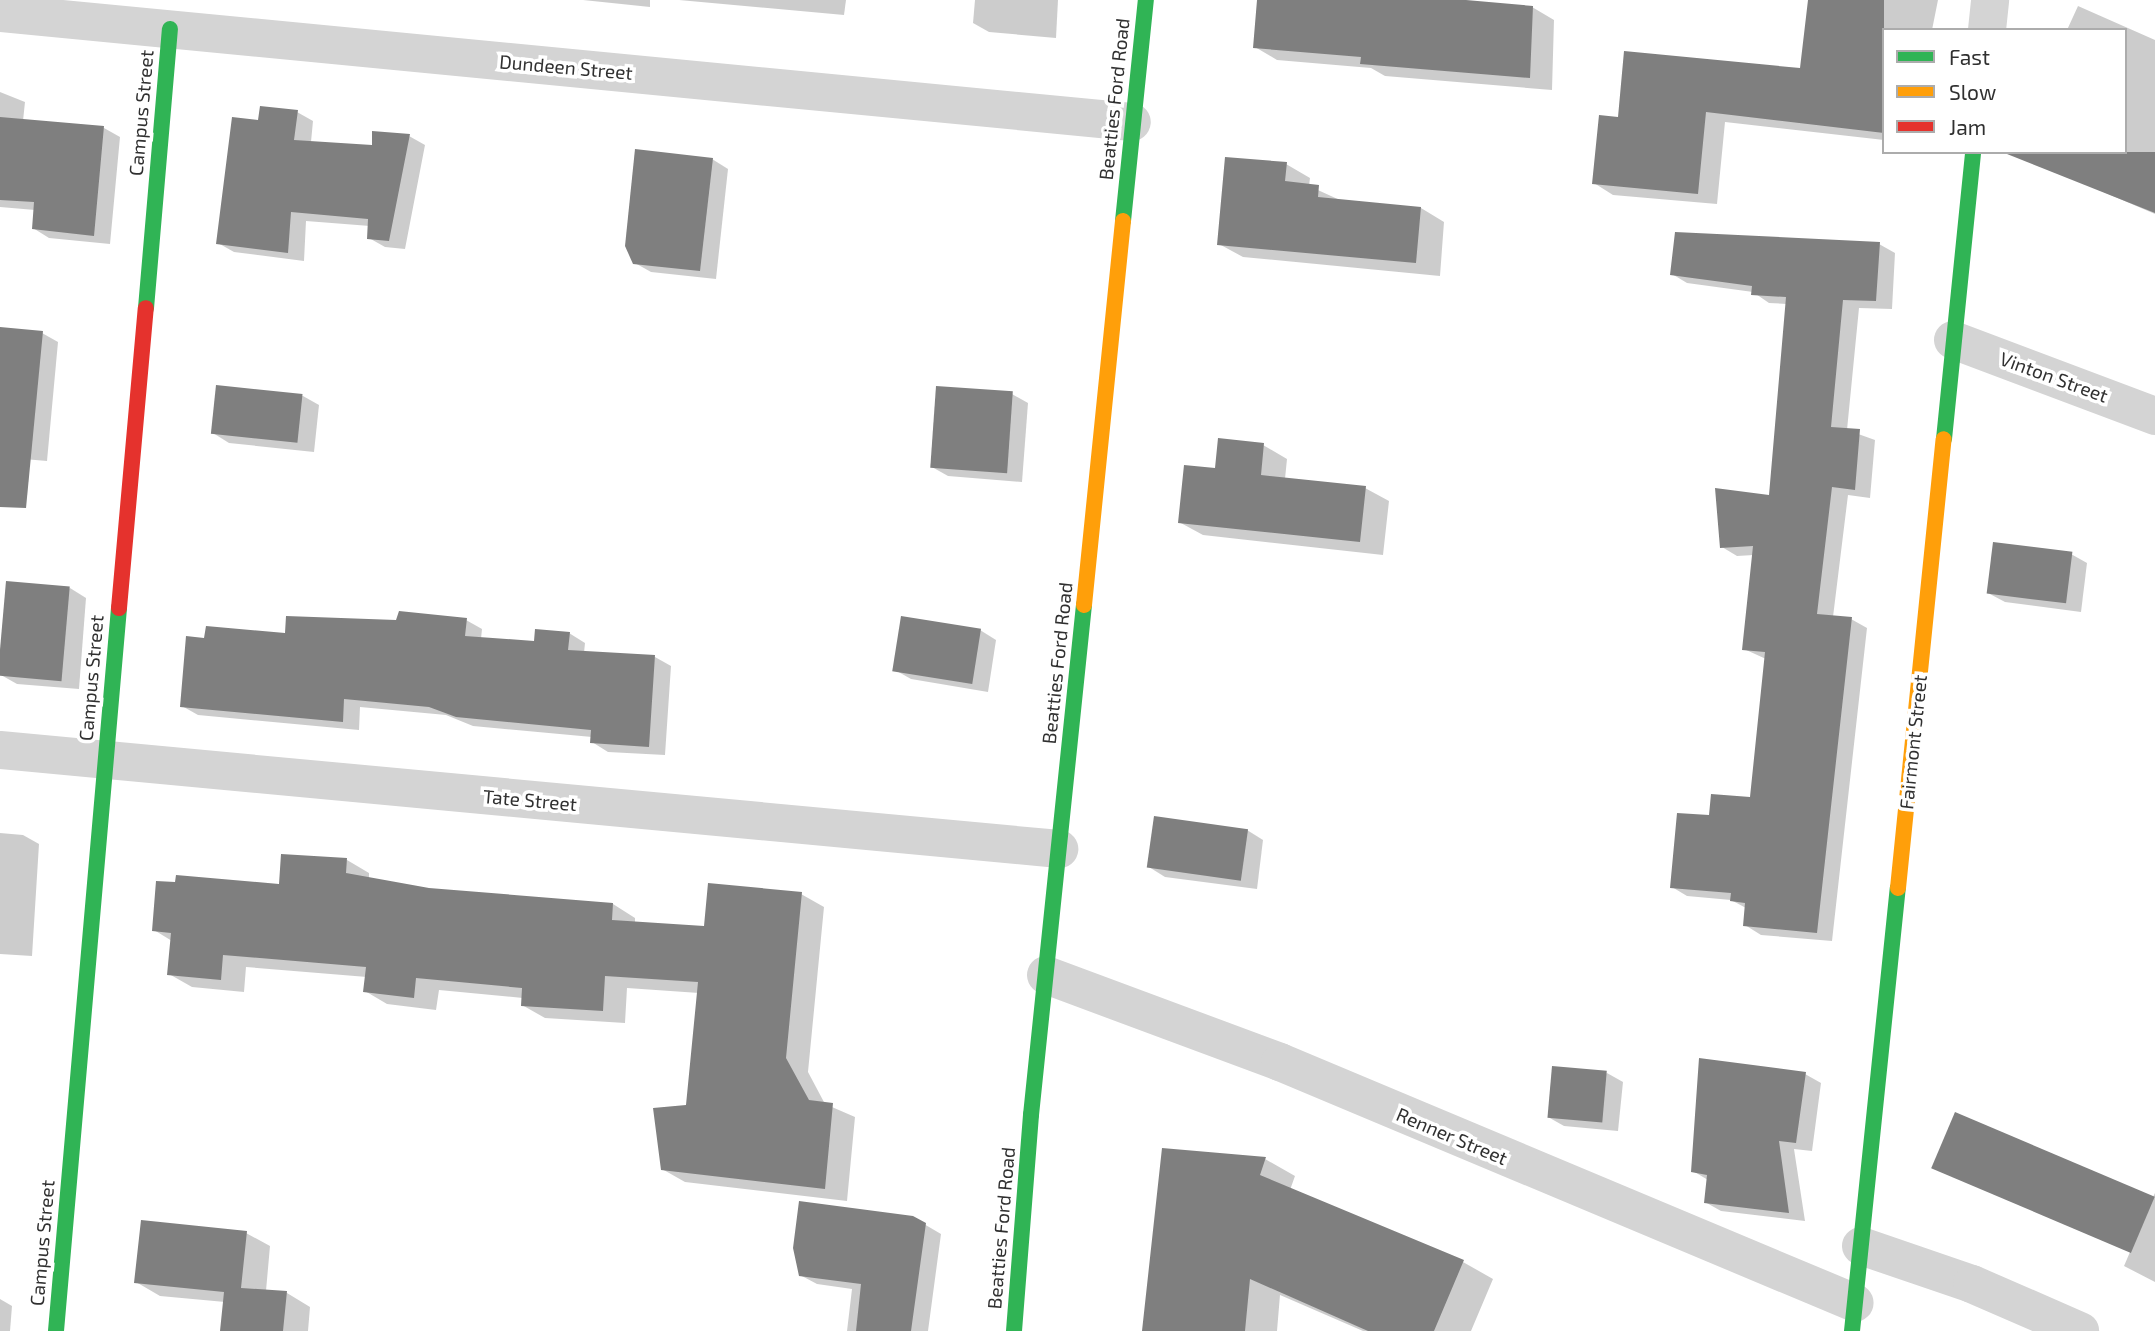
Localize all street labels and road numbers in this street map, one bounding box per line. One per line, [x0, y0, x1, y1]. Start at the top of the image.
street label: Beatties Ford Road [1094, 17, 1134, 181]
street label: Campus Street [124, 49, 158, 177]
street label: Dundeen Street [498, 50, 634, 84]
street label: Vinton Street [1997, 347, 2111, 407]
street label: Beatties Ford Road [1037, 581, 1077, 745]
street label: Campus Street [74, 614, 108, 742]
street label: Fairmont Street [1895, 674, 1931, 810]
street label: Tate Street [482, 785, 578, 815]
street label: Renner Street [1393, 1102, 1511, 1170]
street label: Beatties Ford Road [983, 1146, 1019, 1310]
street label: Campus Street [25, 1179, 59, 1307]

